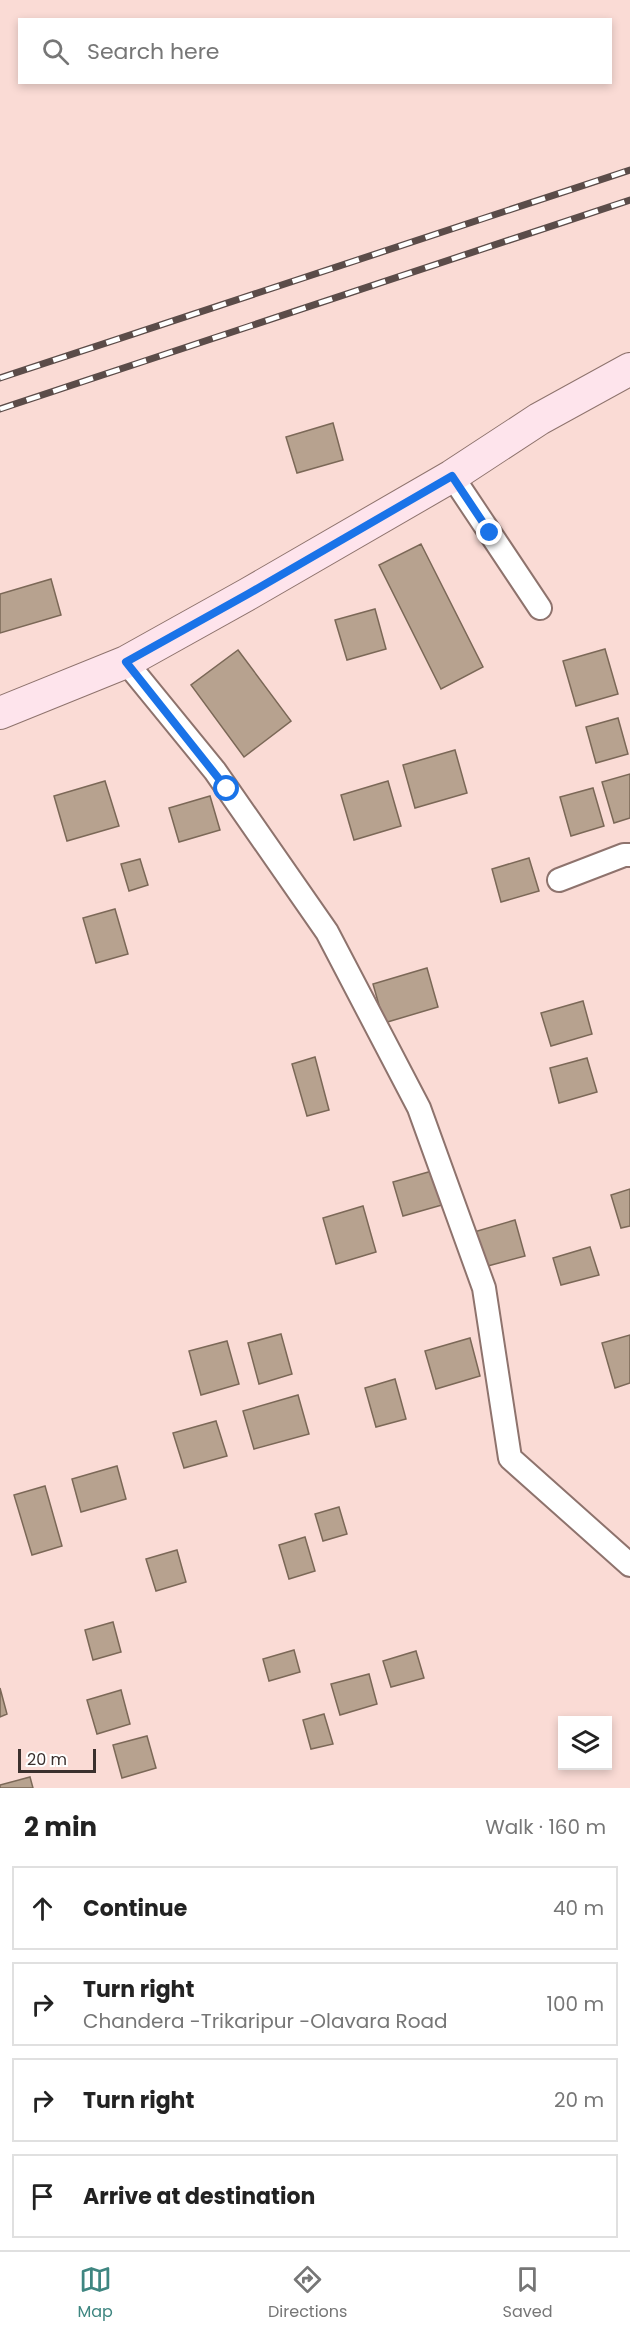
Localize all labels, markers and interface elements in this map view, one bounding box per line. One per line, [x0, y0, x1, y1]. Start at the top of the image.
search box [18, 18, 612, 84]
icon: search [39, 35, 72, 68]
text: Search here [87, 36, 220, 67]
route end [476, 519, 502, 545]
route start [213, 775, 239, 801]
map controls [558, 1716, 612, 1770]
button: layers [558, 1716, 612, 1770]
scale bar [18, 1746, 96, 1774]
text: 20 m [27, 1748, 67, 1771]
text: 2 min [24, 1809, 97, 1845]
text: Walk · 160 m [485, 1813, 606, 1841]
icon: ahead [26, 1892, 59, 1925]
text: Continue [83, 1893, 187, 1924]
text: 40 m [553, 1894, 604, 1922]
text: Turn right [83, 1974, 194, 2005]
icon: right [26, 1988, 59, 2021]
text: 100 m [547, 1990, 604, 2018]
text: Chandera -Trikaripur -Olavara Road [83, 2007, 448, 2035]
icon: right [26, 2084, 59, 2117]
text: Turn right [83, 2085, 194, 2116]
text: 20 m [554, 2086, 604, 2114]
icon: arrive [26, 2180, 59, 2213]
text: Arrive at destination [83, 2181, 315, 2212]
tab: Map [78, 2263, 113, 2324]
tab: Directions [268, 2263, 347, 2324]
tab: Saved [503, 2263, 552, 2324]

